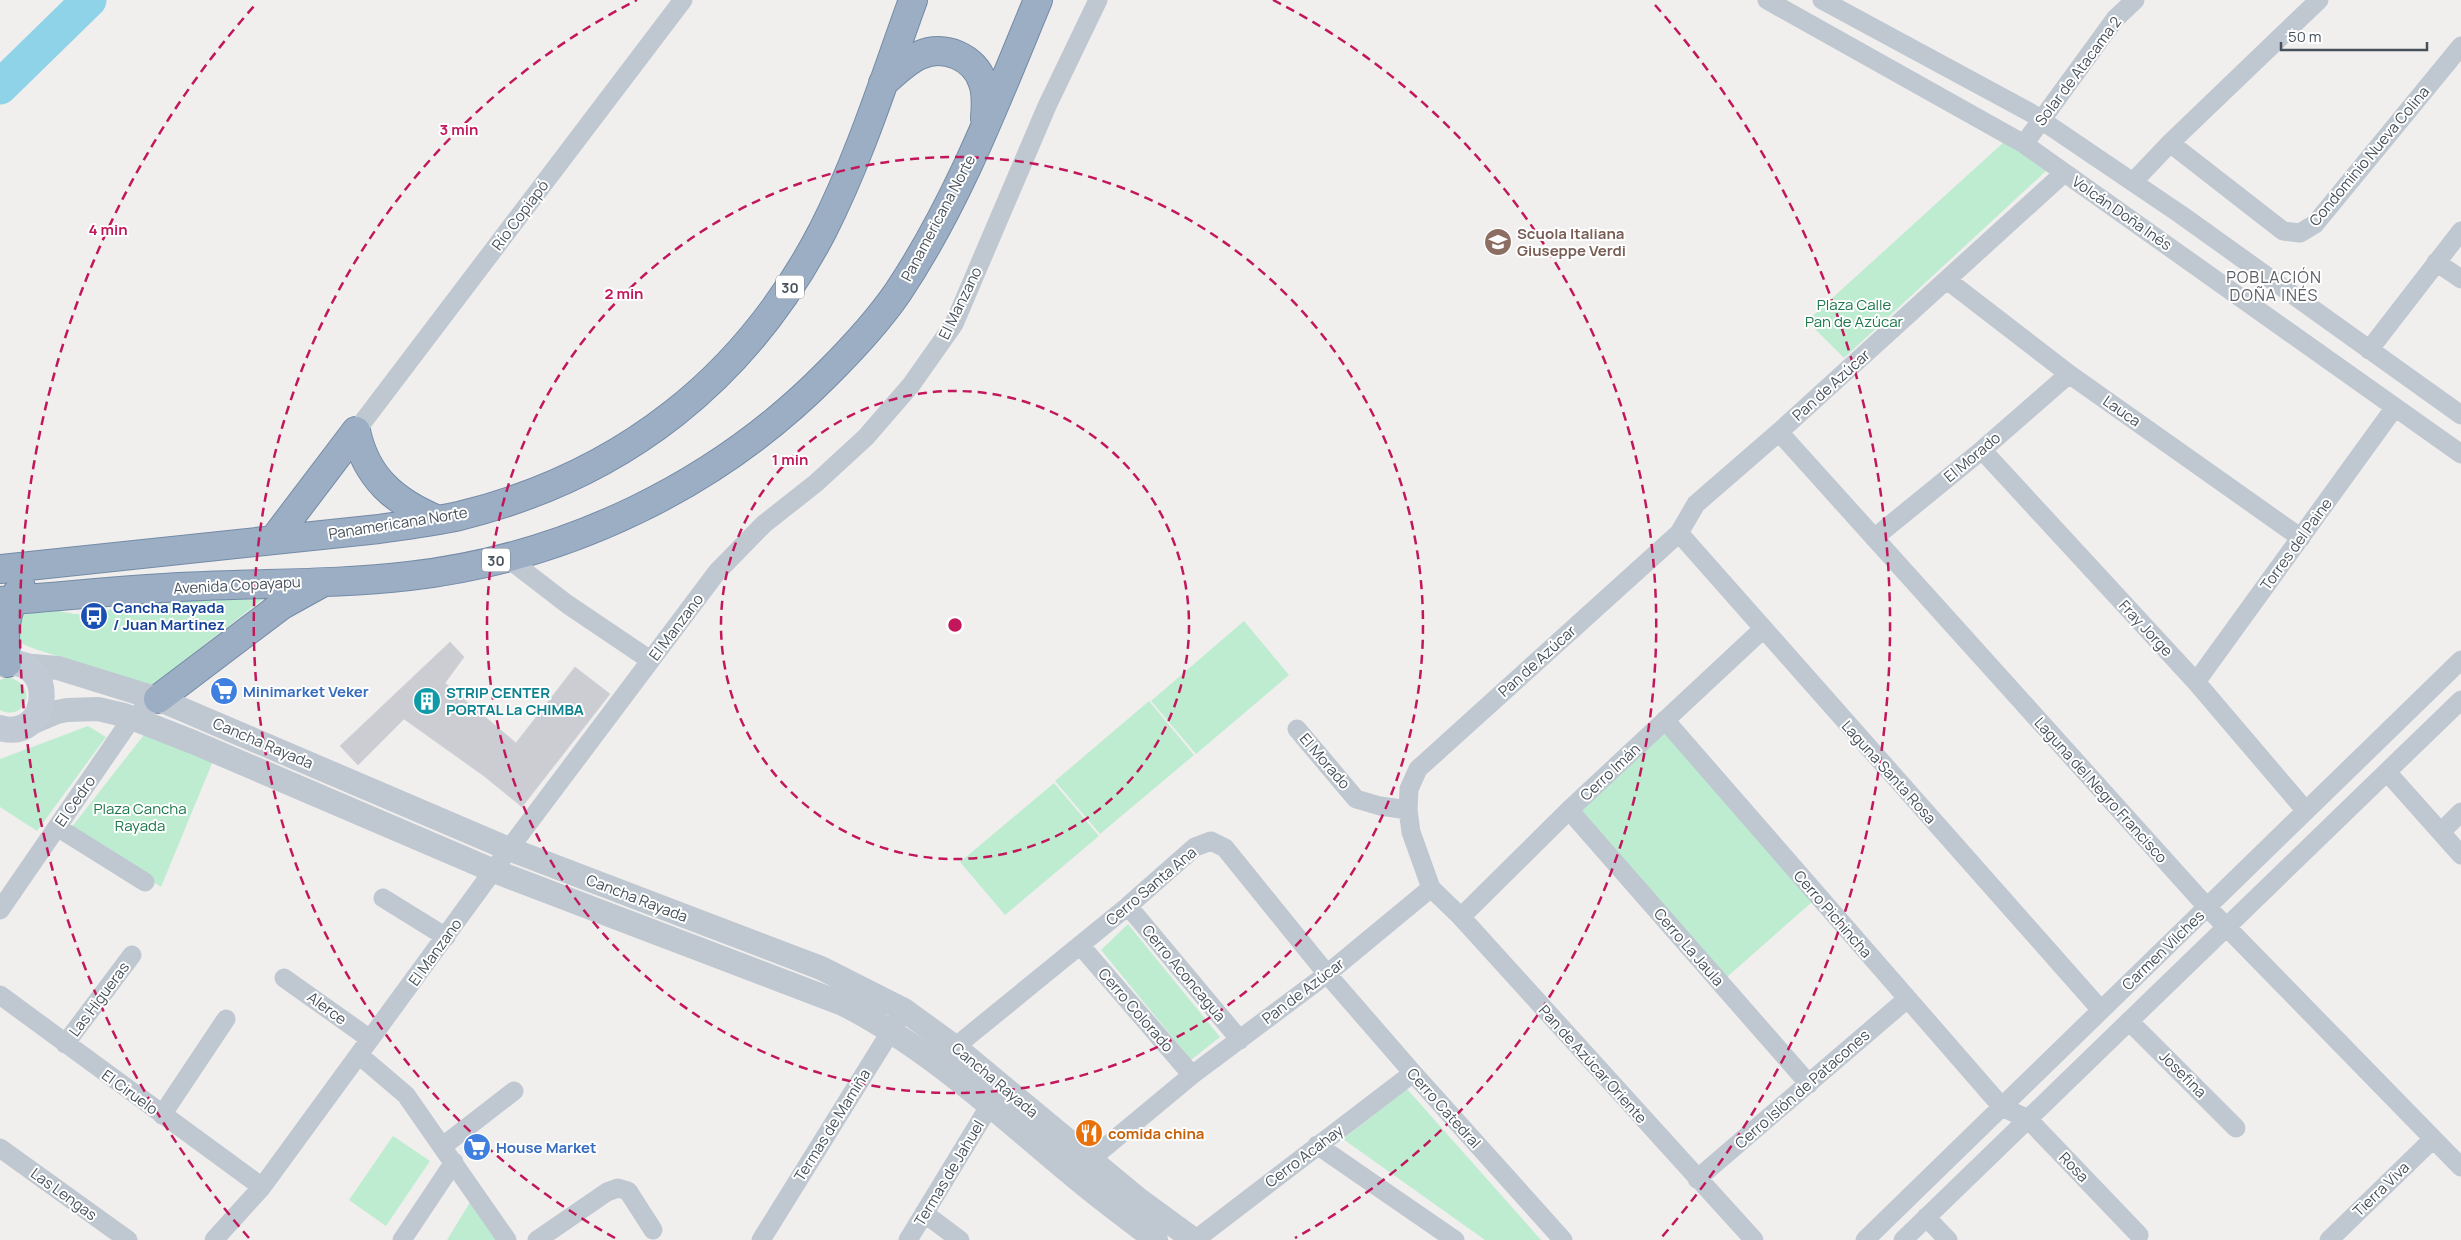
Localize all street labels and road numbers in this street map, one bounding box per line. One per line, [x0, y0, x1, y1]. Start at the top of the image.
street label: Solar de Atacama 2 [2030, 12, 2126, 130]
street label: Condominio Nueva Colina [2304, 82, 2434, 230]
street label: Panamericana Norte [896, 151, 980, 285]
street label: Volcán Doña Inés [2068, 171, 2176, 255]
street label: Río Copiapó [487, 175, 553, 254]
street label: El Manzano [933, 263, 987, 343]
road number: 30 [776, 276, 804, 298]
street label: Pan de Azúcar [1788, 344, 1875, 426]
street label: Lauca [2099, 390, 2145, 432]
street label: El Morado [1939, 427, 2005, 487]
street label: Torres del Paine [2255, 493, 2337, 594]
street label: Panamericana Norte [327, 502, 469, 544]
road number: 30 [482, 548, 510, 572]
street label: Avenida Copayapu [173, 571, 301, 599]
street label: El Manzano [644, 589, 708, 665]
street label: Fray Jorge [2114, 595, 2178, 661]
street label: Pan de Azúcar [1494, 620, 1581, 702]
street label: Cancha Rayada [210, 712, 316, 774]
street label: Laguna del Negro Francisco [2030, 713, 2172, 868]
street label: Laguna Santa Rosa [1837, 716, 1941, 828]
street label: El Morado [1295, 729, 1355, 794]
street label: Cerro Imán [1575, 739, 1645, 805]
street label: El Cedro [50, 771, 100, 831]
street label: Cerro Santa Ana [1101, 842, 1201, 930]
street label: Cerro Pichincha [1789, 866, 1877, 962]
street label: Cancha Rayada [583, 869, 691, 927]
street label: Cerro La Jaula [1649, 903, 1729, 991]
street label: Carmen Vilches [2117, 905, 2209, 995]
street label: El Manzano [403, 914, 467, 990]
street label: Cerro Aconcagua [1137, 920, 1231, 1026]
street label: Pan de Azúcar [1258, 953, 1349, 1029]
street label: Las Higueras [64, 957, 134, 1041]
street label: Cerro Colorado [1094, 963, 1179, 1057]
street label: Alerce [303, 987, 351, 1030]
street label: Pan de Azúcar Oriente [1534, 1000, 1652, 1128]
street label: Cerro Islón de Patacones [1730, 1025, 1874, 1153]
street label: Cancha Rayada [947, 1038, 1043, 1122]
street label: Josefina [2155, 1046, 2211, 1102]
street label: Cerro Catedral [1402, 1063, 1486, 1153]
street label: El Ciruelo [98, 1064, 162, 1120]
street label: Termas de Mamiña [789, 1065, 875, 1185]
street label: Termas de Jahuel [909, 1116, 989, 1230]
street label: Cerro Acahay [1261, 1120, 1347, 1192]
street label: Rosa [2054, 1147, 2094, 1187]
street label: Tierra Viva [2348, 1157, 2414, 1221]
street label: Las Lengas [27, 1163, 101, 1225]

